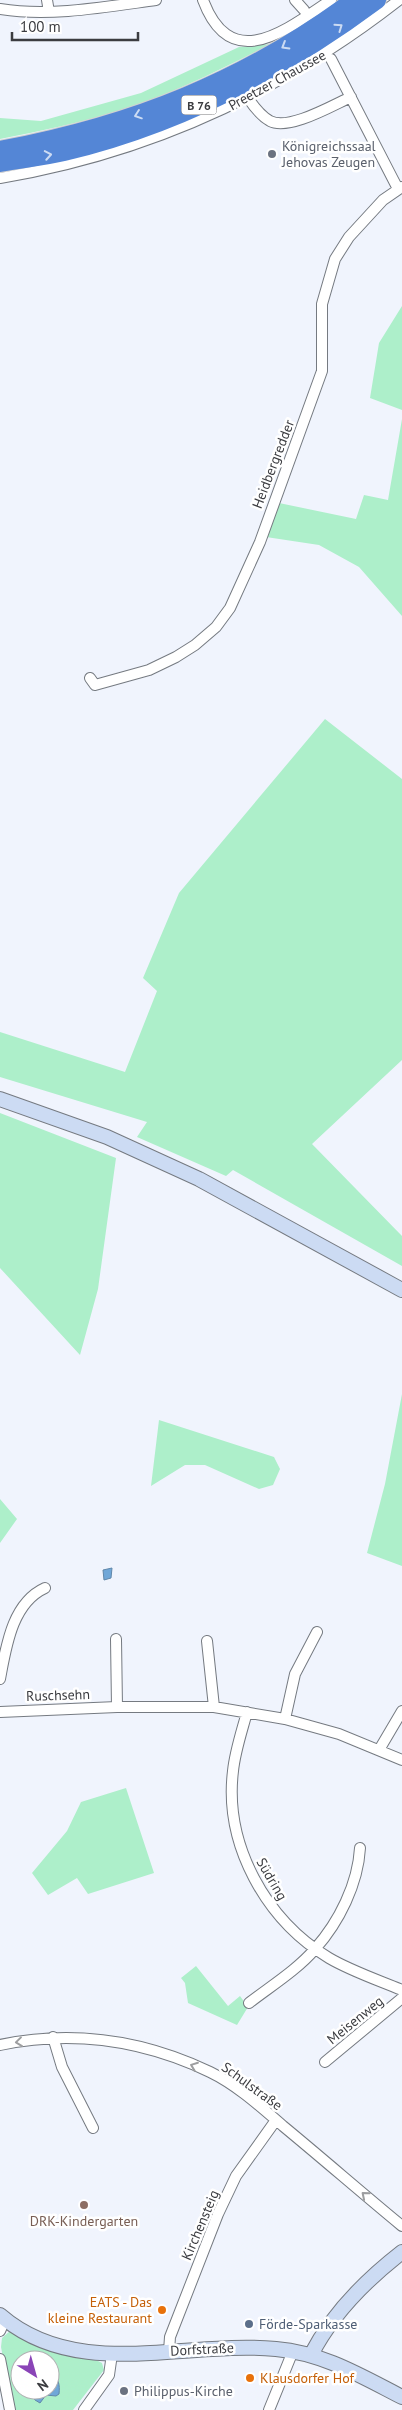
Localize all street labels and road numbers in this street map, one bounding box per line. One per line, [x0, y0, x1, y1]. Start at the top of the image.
street label: Preetzer Chaussee [225, 46, 329, 114]
road number: B 76 [182, 96, 216, 114]
street label: Heidbergredder [248, 417, 298, 511]
street label: Ruschsehn [26, 1685, 90, 1705]
street label: Südring [253, 1854, 291, 1904]
street label: Meisenweg [323, 1992, 387, 2048]
street label: Schulstraße [218, 2058, 286, 2114]
street label: Kirchensteig [177, 2187, 223, 2263]
street label: Dorfstraße [170, 2338, 234, 2360]

